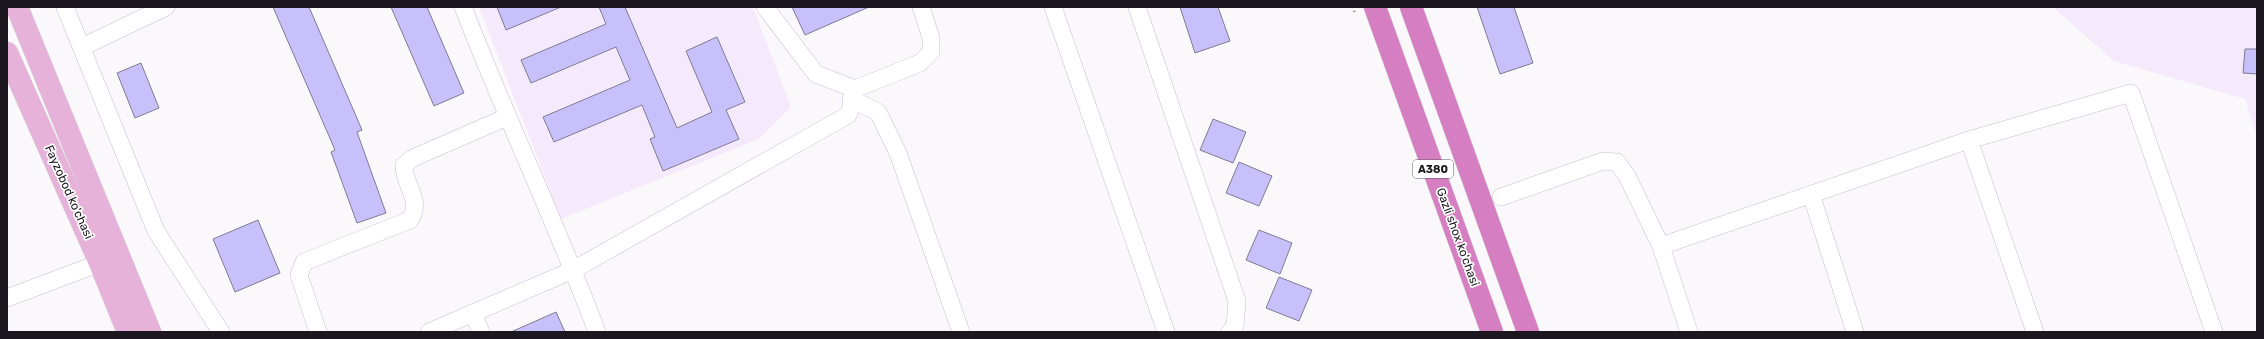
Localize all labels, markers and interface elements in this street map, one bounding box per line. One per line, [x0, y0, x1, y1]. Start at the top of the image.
street label: Fayzobod ko'chasi [42, 143, 96, 241]
road number: A380 [1413, 160, 1453, 178]
street label: Gazli shox ko'chasi [1434, 186, 1482, 288]

